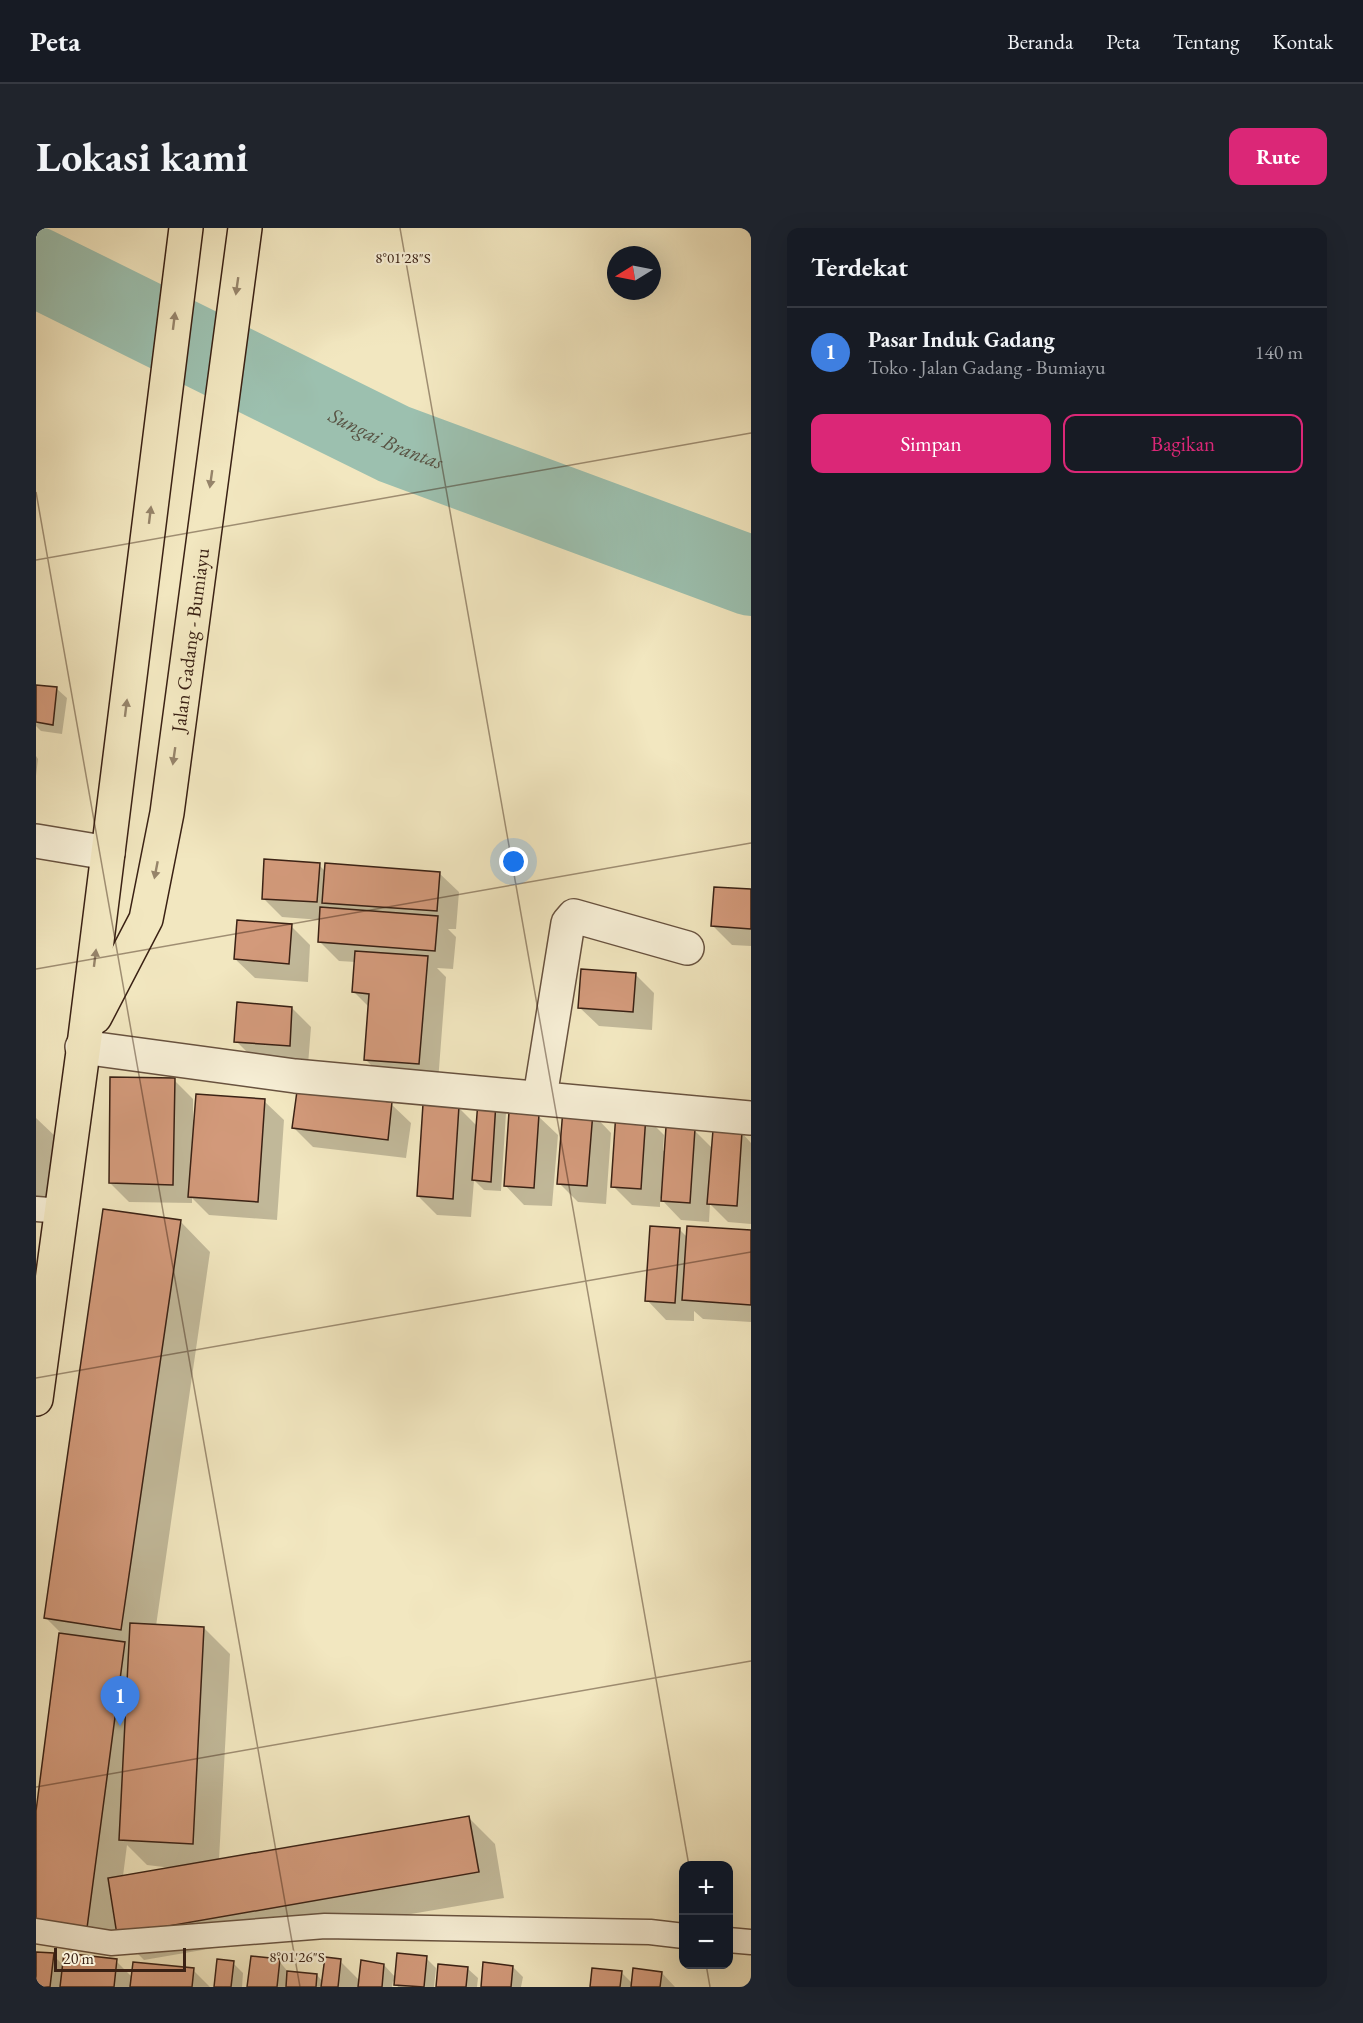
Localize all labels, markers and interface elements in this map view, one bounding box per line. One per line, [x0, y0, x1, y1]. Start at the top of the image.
text: Peta [30, 23, 81, 59]
text: Beranda [1007, 28, 1073, 55]
text: Peta [1106, 28, 1140, 55]
text: Tentang [1173, 28, 1239, 55]
text: Kontak [1272, 28, 1333, 55]
button: Rute [1229, 128, 1327, 185]
text: Lokasi kami [36, 129, 248, 184]
north arrow [607, 246, 661, 300]
text: 8°01'28"S [375, 248, 431, 267]
text: Terdekat [811, 250, 908, 284]
one-way arrow [233, 277, 242, 296]
one-way arrow [170, 312, 179, 331]
text: Pasar Induk Gadang [868, 325, 1055, 354]
text: 1 [825, 339, 836, 365]
text: 140 m [1255, 339, 1303, 365]
text: Toko · Jalan Gadang - Bumiayu [868, 354, 1106, 380]
water label: Sungai Brantas [324, 400, 447, 475]
button: Simpan [811, 414, 1051, 473]
button: Bagikan [1063, 414, 1303, 473]
one-way arrow [207, 470, 216, 489]
one-way arrow [146, 505, 155, 524]
street label: Jalan Gadang - Bumiayu [165, 546, 215, 736]
one-way arrow [121, 699, 131, 718]
one-way arrow [170, 746, 179, 765]
your location [499, 847, 528, 876]
one-way arrow [151, 861, 160, 880]
one-way arrow [90, 948, 100, 967]
pin: 1 [100, 1676, 140, 1726]
map controls [679, 1861, 733, 1969]
button: + [679, 1861, 733, 1915]
button: − [679, 1915, 733, 1969]
scale bar [54, 1945, 186, 1972]
text: 8°01'26"S [269, 1947, 325, 1966]
text: 20 m [63, 1948, 94, 1969]

